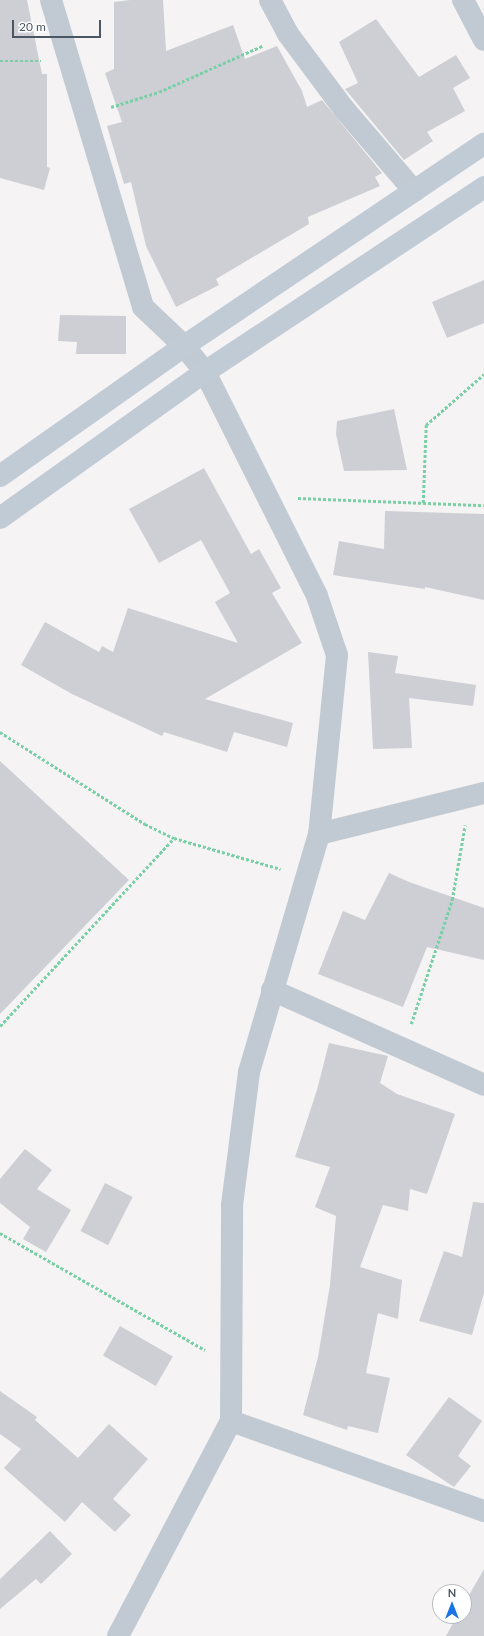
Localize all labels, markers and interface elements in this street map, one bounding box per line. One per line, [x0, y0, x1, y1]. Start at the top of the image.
scale bar [14, 12, 103, 38]
text: 20 m [19, 19, 46, 34]
north arrow [432, 1584, 472, 1624]
text: N [448, 1586, 456, 1599]

